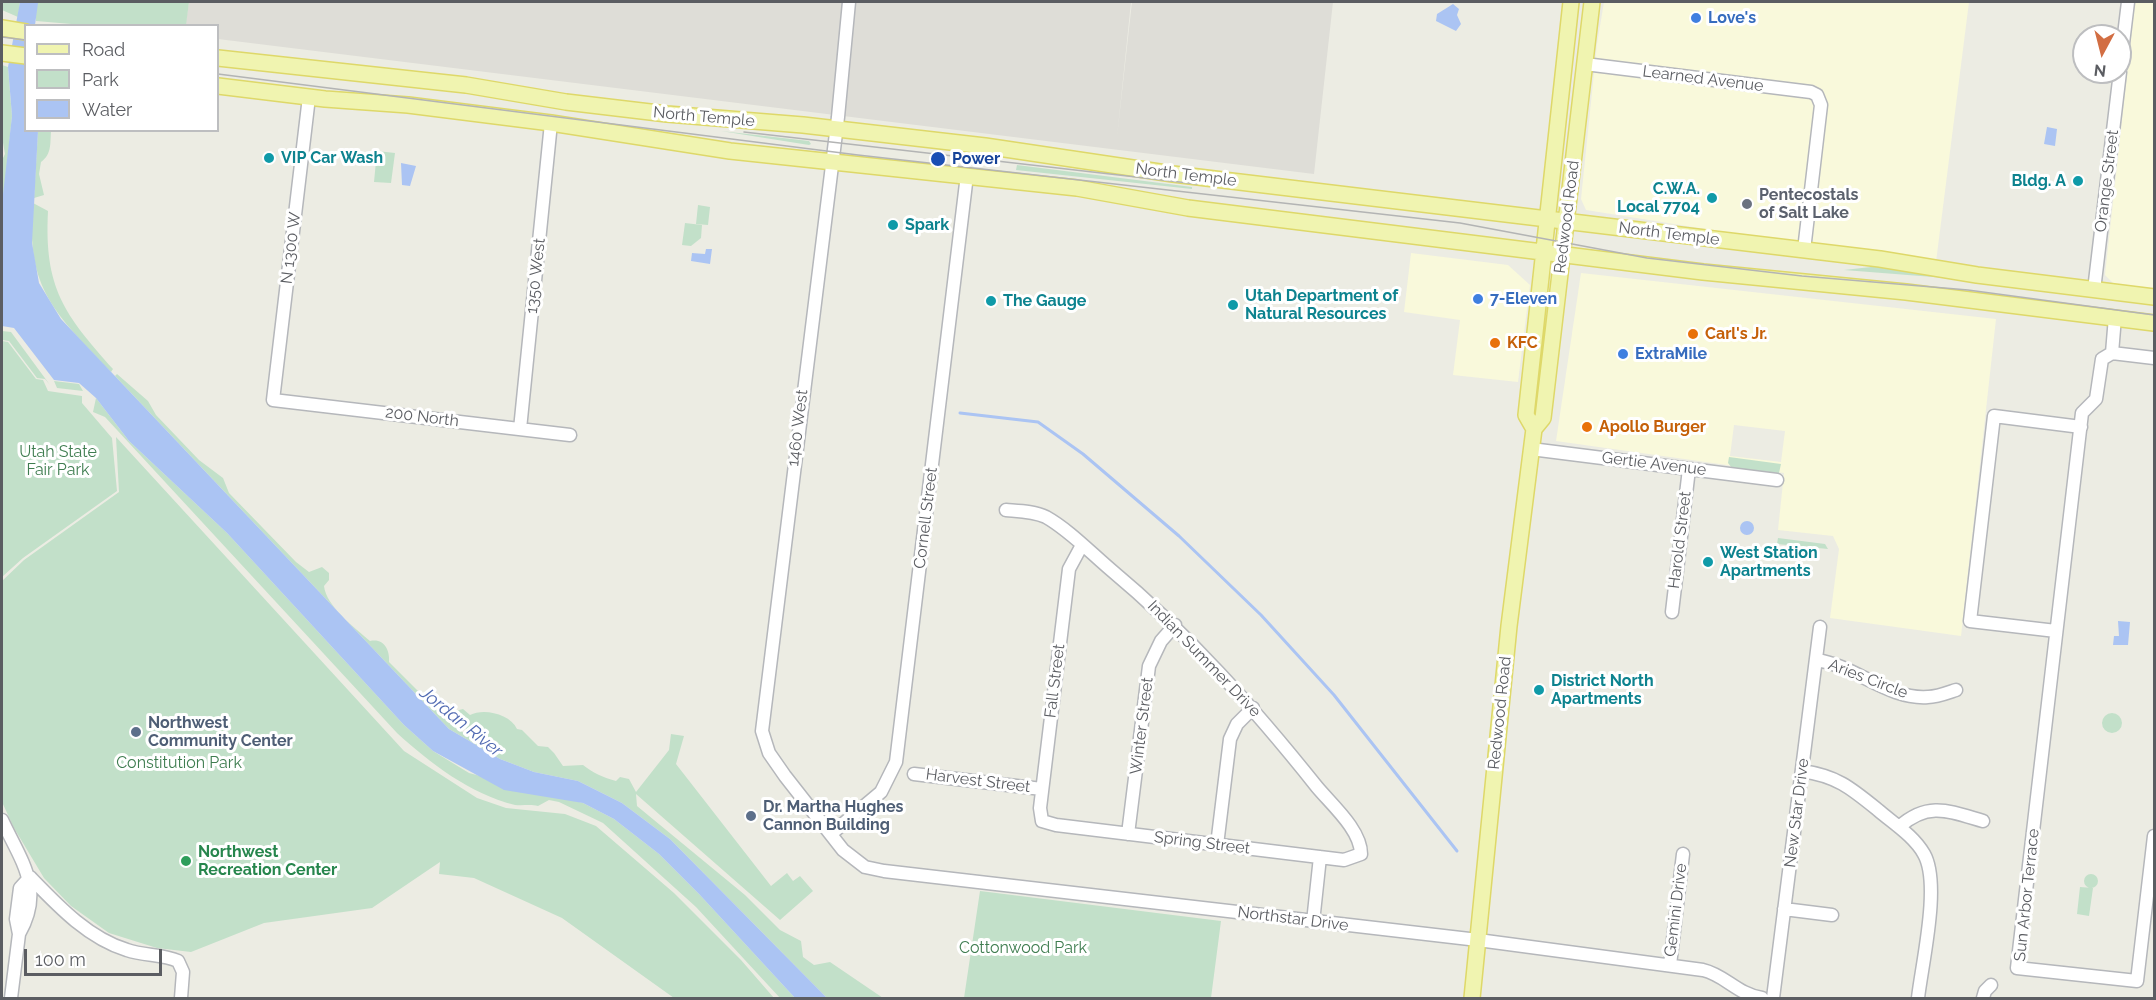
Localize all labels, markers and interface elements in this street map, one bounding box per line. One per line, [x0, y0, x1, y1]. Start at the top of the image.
place label: Love's [1708, 8, 1756, 28]
marker: Love's [1689, 11, 1703, 25]
legend [24, 24, 219, 132]
north arrow [2072, 24, 2132, 84]
text: Road [82, 39, 125, 60]
text: N [2093, 60, 2107, 81]
street label: Learned Avenue [1641, 62, 1765, 96]
text: Park [82, 69, 119, 90]
text: Water [82, 99, 132, 120]
street label: North Temple [652, 103, 756, 131]
street label: Orange Street [2091, 129, 2123, 233]
place label: VIP Car Wash [281, 148, 383, 168]
place label: Power [952, 149, 1000, 169]
marker: Power [929, 150, 947, 168]
marker: VIP Car Wash [262, 151, 276, 165]
street label: North Temple [1134, 159, 1238, 191]
street label: Redwood Road [1551, 159, 1583, 275]
place label: Bldg. A [2011, 171, 2066, 191]
marker: Bldg. A [2071, 174, 2085, 188]
place label: C.W.A. Local 7704 [1617, 179, 1700, 217]
place label: Pentecostals of Salt Lake [1759, 185, 1858, 223]
marker: C.W.A. Local 7704 [1705, 191, 1719, 205]
marker: Pentecostals of Salt Lake [1740, 197, 1754, 211]
street label: N 1300 W [277, 211, 305, 285]
place label: Spark [905, 215, 949, 235]
marker: Spark [886, 218, 900, 232]
street label: North Temple [1617, 218, 1721, 250]
street label: 1350 West [522, 237, 550, 315]
place label: Utah Department of Natural Resources [1245, 286, 1398, 324]
place label: 7-Eleven [1490, 289, 1557, 309]
place label: The Gauge [1003, 291, 1086, 311]
marker: 7-Eleven [1471, 292, 1485, 306]
marker: The Gauge [984, 294, 998, 308]
marker: Utah Department of Natural Resources [1226, 298, 1240, 312]
place label: Carl's Jr. [1705, 324, 1767, 344]
marker: Carl's Jr. [1686, 327, 1700, 341]
place label: KFC [1507, 333, 1538, 353]
marker: KFC [1488, 336, 1502, 350]
place label: ExtraMile [1635, 344, 1707, 364]
marker: ExtraMile [1616, 347, 1630, 361]
street label: 1460 West [784, 388, 812, 468]
street label: 200 North [384, 403, 460, 431]
place label: Apollo Burger [1599, 417, 1706, 437]
marker: Apollo Burger [1580, 420, 1594, 434]
park label: Utah State Fair Park [19, 442, 97, 480]
street label: Gertie Avenue [1601, 448, 1707, 480]
street label: Cornell Street [910, 466, 942, 570]
street label: Harold Street [1664, 490, 1696, 590]
place label: West Station Apartments [1720, 543, 1818, 581]
marker: West Station Apartments [1701, 555, 1715, 569]
street label: Indian Summer Drive [1143, 597, 1265, 721]
street label: Fall Street [1041, 643, 1069, 719]
street label: Redwood Road [1485, 655, 1515, 771]
street label: Aries Circle [1826, 655, 1910, 703]
place label: District North Apartments [1551, 671, 1654, 709]
street label: Winter Street [1126, 676, 1158, 776]
water label: Jordan River [415, 682, 507, 762]
marker: District North Apartments [1532, 683, 1546, 697]
place label: Northwest Community Center [148, 713, 293, 751]
marker: Northwest Community Center [129, 725, 143, 739]
park label: Constitution Park [116, 753, 242, 773]
street label: New Star Drive [1781, 757, 1813, 869]
street label: Harvest Street [925, 765, 1031, 797]
place label: Dr. Martha Hughes Cannon Building [763, 797, 904, 835]
marker: Dr. Martha Hughes Cannon Building [744, 809, 758, 823]
street label: Spring Street [1153, 828, 1251, 858]
street label: Sun Arbor Terrace [2010, 828, 2044, 962]
place label: Northwest Recreation Center [198, 842, 337, 880]
marker: Northwest Recreation Center [179, 854, 193, 868]
street label: Gemini Drive [1661, 862, 1691, 958]
street label: Northstar Drive [1236, 903, 1350, 935]
scale bar [27, 937, 165, 975]
park label: Cottonwood Park [959, 938, 1087, 958]
text: 100 m [35, 949, 86, 970]

